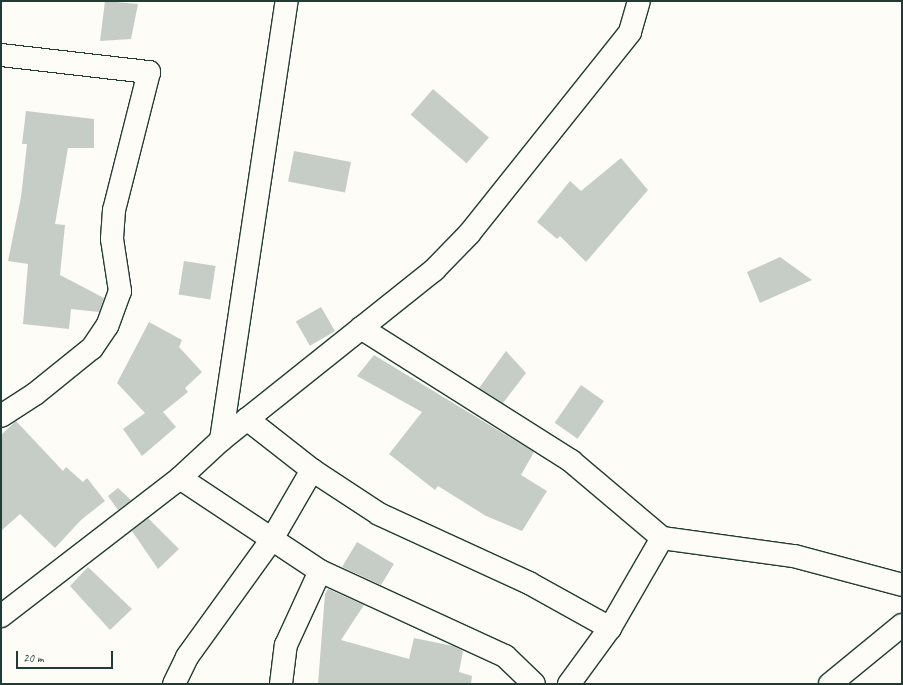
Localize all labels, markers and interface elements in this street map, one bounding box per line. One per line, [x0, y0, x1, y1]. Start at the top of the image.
scale bar [18, 643, 115, 669]
text: 20 m [23, 650, 43, 666]

